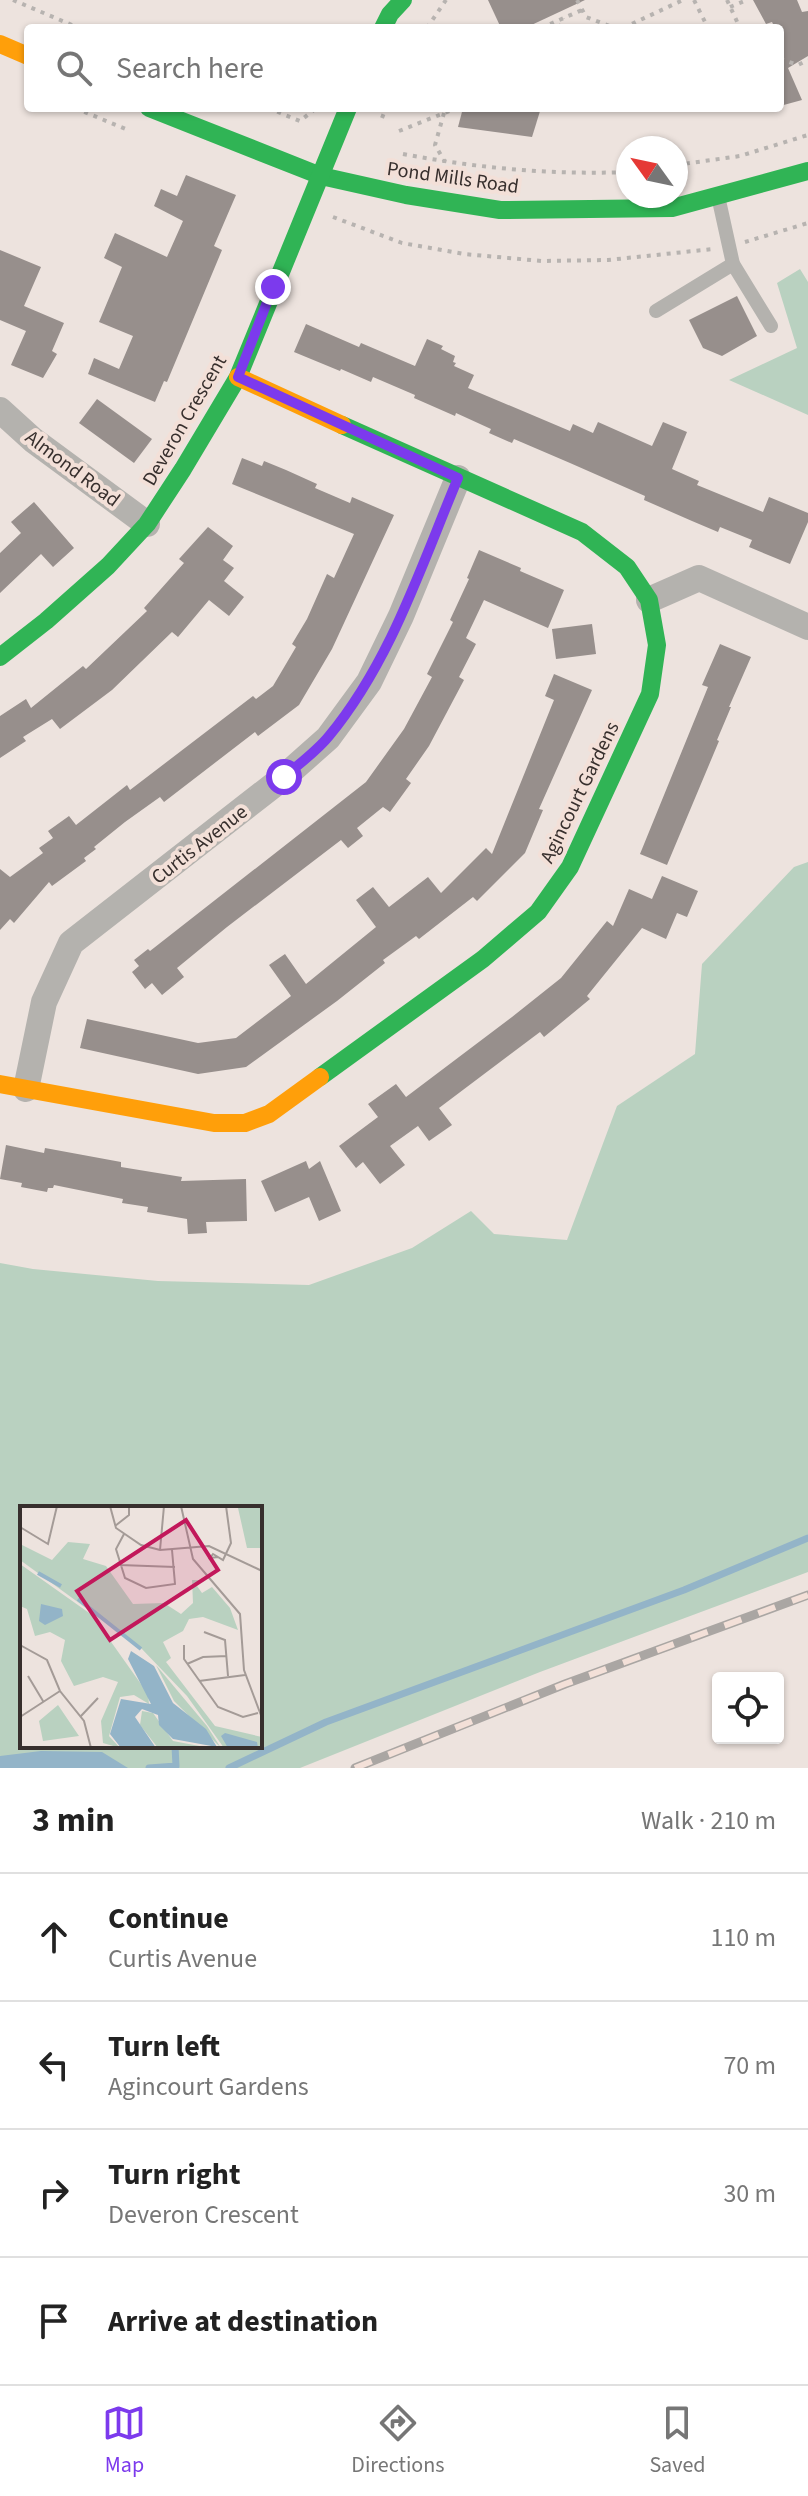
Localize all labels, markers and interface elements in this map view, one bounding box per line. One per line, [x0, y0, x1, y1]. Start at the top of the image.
search box [24, 24, 784, 112]
icon: search [52, 46, 96, 90]
text: Search here [116, 47, 264, 90]
north arrow [616, 136, 688, 208]
street label: Pond Mills Road [385, 155, 521, 201]
route end [255, 269, 291, 305]
street label: Deveron Crescent [136, 350, 234, 491]
street label: Almond Road [19, 424, 126, 514]
street label: Agincourt Gardens [533, 717, 626, 868]
route start [266, 759, 302, 795]
street label: Curtis Avenue [146, 798, 254, 891]
inset map [20, 1506, 262, 1748]
map controls [712, 1672, 784, 1744]
button: locate [712, 1672, 784, 1744]
text: 3 min [32, 1796, 115, 1845]
text: Walk · 210 m [641, 1802, 776, 1839]
text: Continue [108, 1897, 229, 1940]
icon: ahead [32, 1915, 76, 1959]
text: 110 m [710, 1919, 776, 1956]
text: Curtis Avenue [108, 1940, 257, 1977]
text: Turn left [108, 2025, 220, 2068]
icon: left [32, 2043, 76, 2087]
text: 70 m [723, 2047, 776, 2084]
text: Agincourt Gardens [108, 2068, 309, 2105]
text: Turn right [108, 2153, 240, 2196]
icon: right [32, 2171, 76, 2215]
text: 30 m [723, 2175, 776, 2212]
text: Deveron Crescent [108, 2196, 299, 2233]
icon: arrive [32, 2299, 76, 2343]
text: Arrive at destination [108, 2300, 378, 2343]
tab: Map [102, 2401, 146, 2481]
tab: Directions [351, 2401, 444, 2481]
tab: Saved [649, 2401, 706, 2481]

